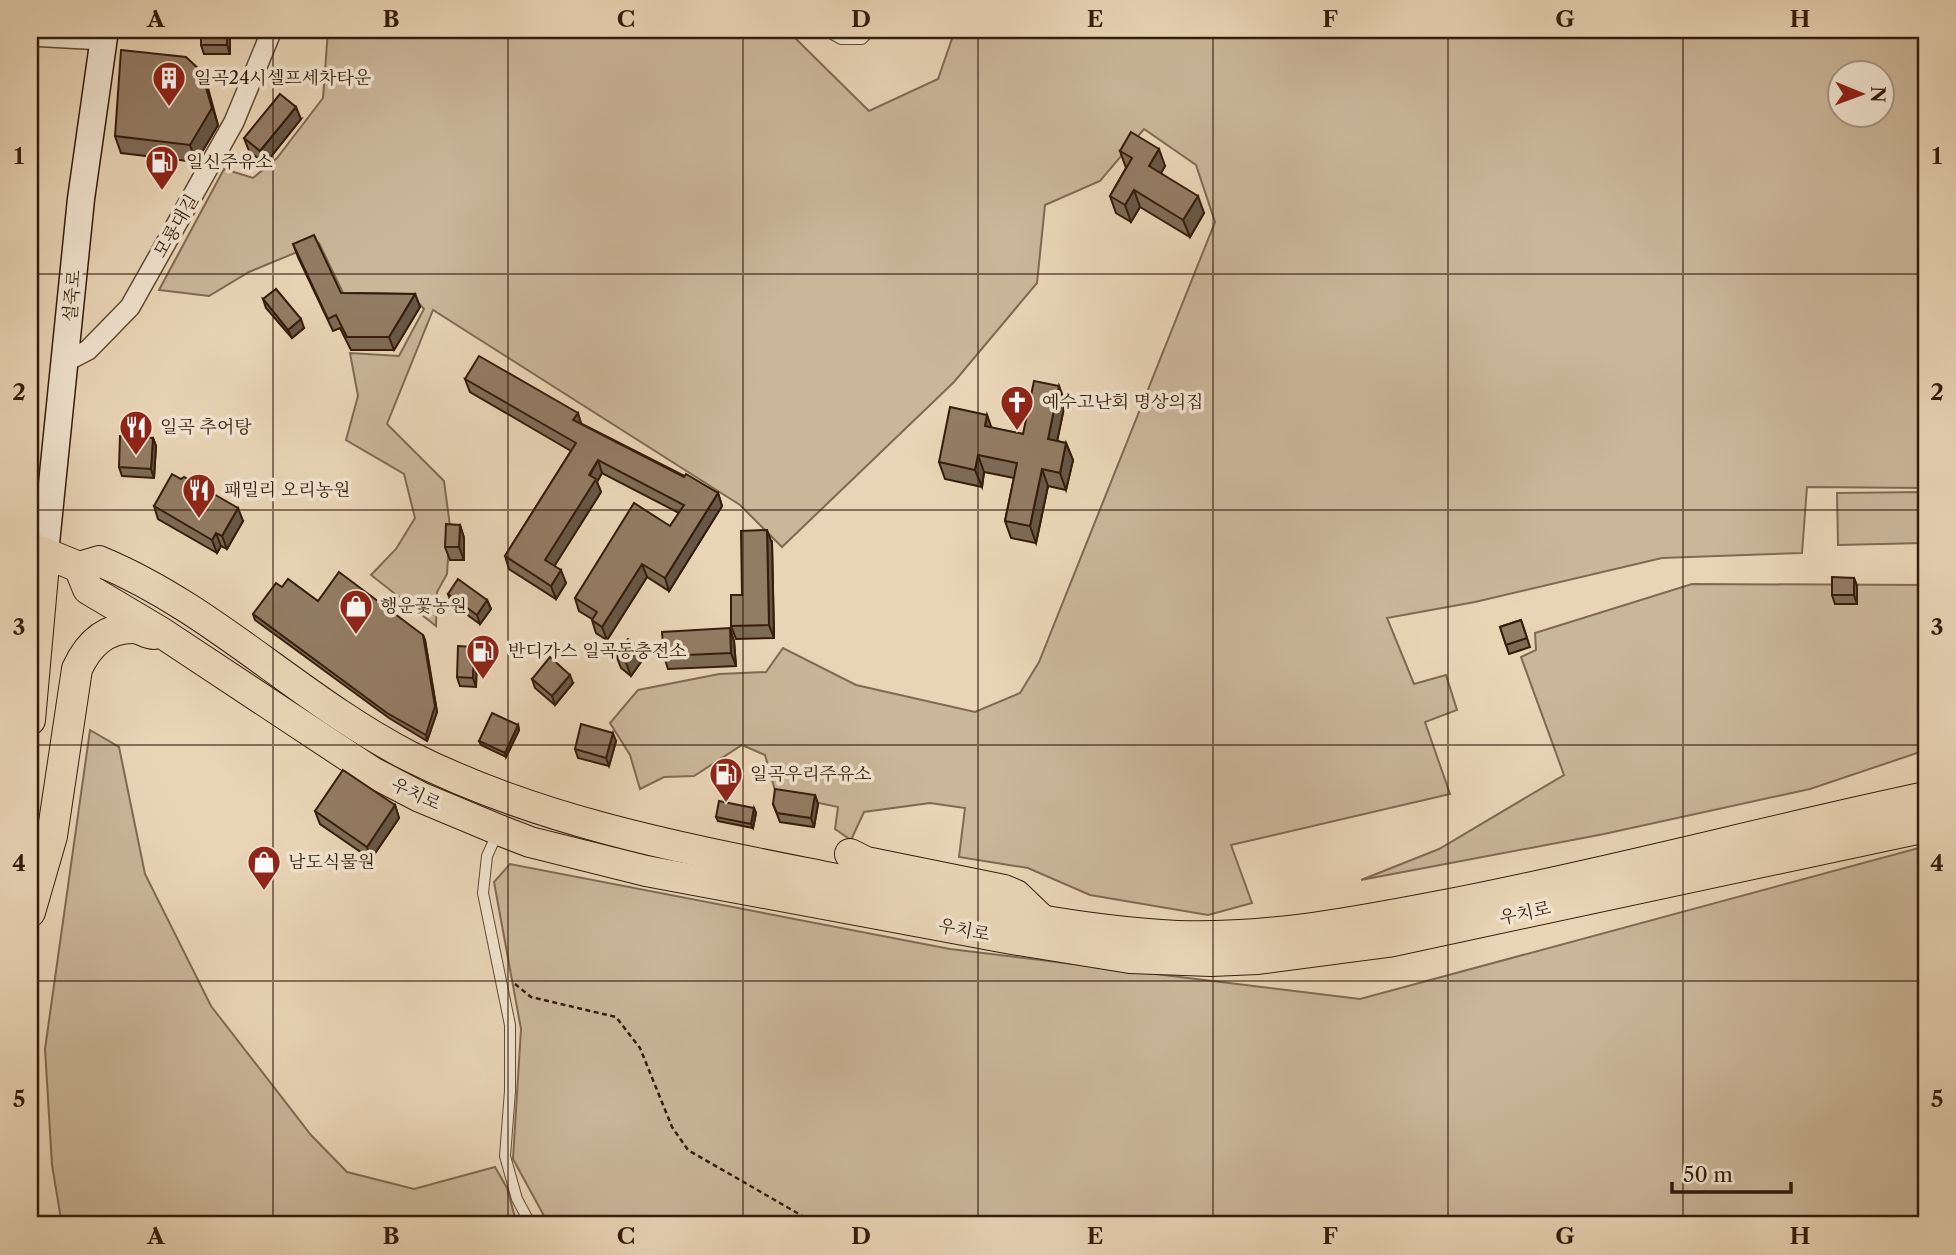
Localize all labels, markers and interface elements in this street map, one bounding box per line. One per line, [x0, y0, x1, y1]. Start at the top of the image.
text: A [146, 5, 166, 33]
text: B [382, 5, 400, 33]
text: C [617, 5, 635, 33]
text: D [851, 5, 871, 33]
text: E [1087, 5, 1103, 33]
text: F [1322, 5, 1338, 33]
text: G [1555, 5, 1575, 33]
text: H [1790, 5, 1811, 33]
building icon: 일곡24시셀프세차타운 [150, 59, 188, 108]
north arrow [1826, 60, 1896, 130]
place label: 일곡24시셀프세차타운 [194, 67, 372, 89]
text: N [1866, 86, 1889, 103]
text: 1 [14, 142, 25, 170]
text: 1 [1932, 142, 1943, 170]
fuel station icon: 일신주유소 [143, 143, 181, 192]
place label: 일신주유소 [186, 151, 273, 173]
street label: 모룡대길 [149, 190, 203, 262]
street label: 설죽로 [59, 269, 85, 323]
text: 2 [12, 378, 26, 406]
text: 2 [1930, 378, 1944, 406]
church icon: 예수고난회 명상의집 [998, 383, 1036, 432]
place label: 예수고난회 명상의집 [1042, 391, 1203, 413]
restaurant icon: 일곡 추어탕 [117, 408, 155, 457]
place label: 일곡 추어탕 [160, 416, 252, 438]
restaurant icon: 패밀리 오리농원 [180, 471, 218, 520]
place label: 패밀리 오리농원 [224, 479, 351, 501]
shop icon: 행운꽃농원 [337, 587, 375, 636]
place label: 행운꽃농원 [380, 595, 467, 617]
text: 3 [13, 613, 26, 641]
text: 3 [1931, 613, 1944, 641]
fuel station icon: 반디가스 일곡동충전소 [464, 632, 502, 681]
place label: 반디가스 일곡동충전소 [508, 640, 687, 662]
fuel station icon: 일곡우리주유소 [707, 755, 745, 804]
place label: 일곡우리주유소 [750, 763, 872, 785]
street label: 우치로 [388, 773, 444, 815]
shop icon: 남도식물원 [245, 843, 283, 892]
text: 4 [12, 849, 26, 877]
text: 4 [1930, 849, 1944, 877]
place label: 남도식물원 [288, 851, 375, 873]
street label: 우치로 [1497, 897, 1553, 929]
street label: 우치로 [936, 914, 992, 946]
text: 5 [13, 1085, 25, 1113]
text: 5 [1931, 1085, 1943, 1113]
scale bar [1672, 1150, 1792, 1194]
text: 50 m [1683, 1162, 1733, 1187]
text: A [146, 1222, 166, 1250]
text: B [382, 1222, 400, 1250]
text: C [617, 1222, 635, 1250]
text: D [851, 1222, 871, 1250]
text: E [1087, 1222, 1103, 1250]
text: F [1322, 1222, 1338, 1250]
text: G [1555, 1222, 1575, 1250]
text: H [1790, 1222, 1811, 1250]

